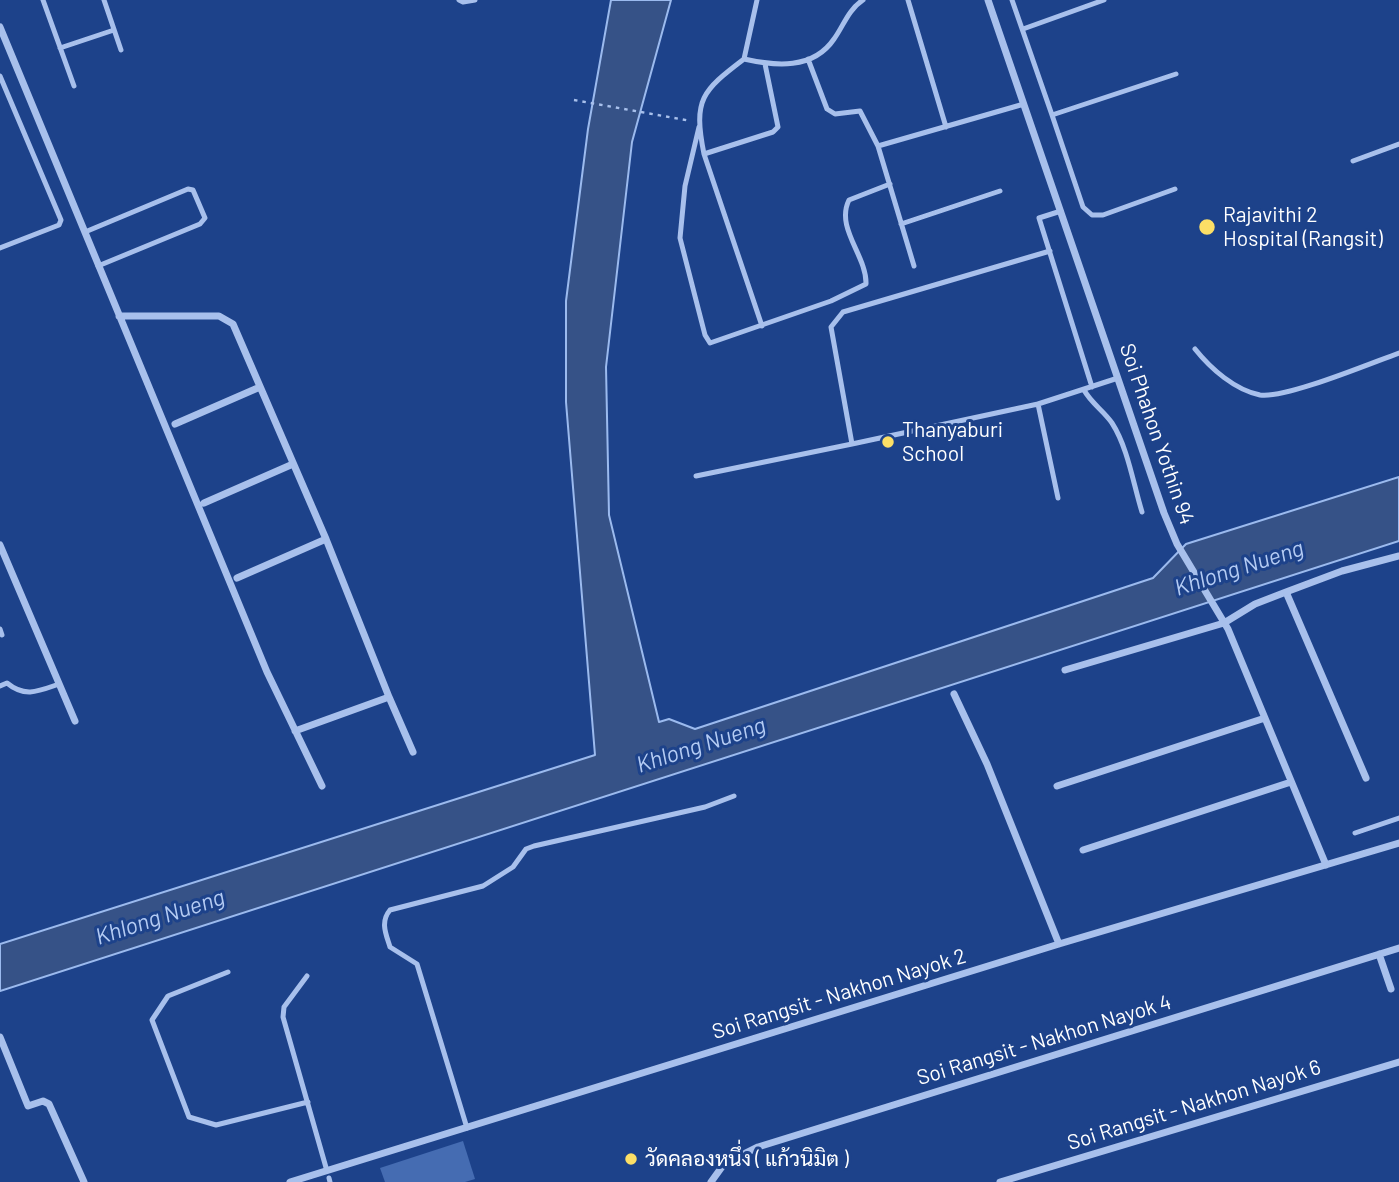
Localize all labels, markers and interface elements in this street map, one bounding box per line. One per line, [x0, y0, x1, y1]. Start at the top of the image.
place label: Rajavithi 2 Hospital (Rangsit) [1223, 202, 1383, 252]
marker: Rajavithi 2 Hospital (Rangsit) [1197, 217, 1217, 237]
street label: Soi Phahon Yothin 94 [1114, 340, 1200, 528]
place label: Thanyaburi School [902, 417, 1003, 467]
marker: Thanyaburi School [880, 434, 896, 450]
water label: Khlong Nueng [1171, 534, 1307, 602]
water label: Khlong Nueng [633, 711, 769, 779]
water label: Khlong Nueng [92, 883, 228, 951]
street label: Soi Rangsit - Nakhon Nayok 2 [709, 943, 969, 1045]
street label: Soi Rangsit - Nakhon Nayok 4 [914, 989, 1174, 1091]
street label: Soi Rangsit - Nakhon Nayok 6 [1064, 1054, 1324, 1156]
place label: วัดคลองหนึ่ง ( แก้วนิมิต ) [645, 1146, 849, 1172]
marker: วัดคลองหนึ่ง ( แก้วนิมิต ) [623, 1151, 639, 1167]

